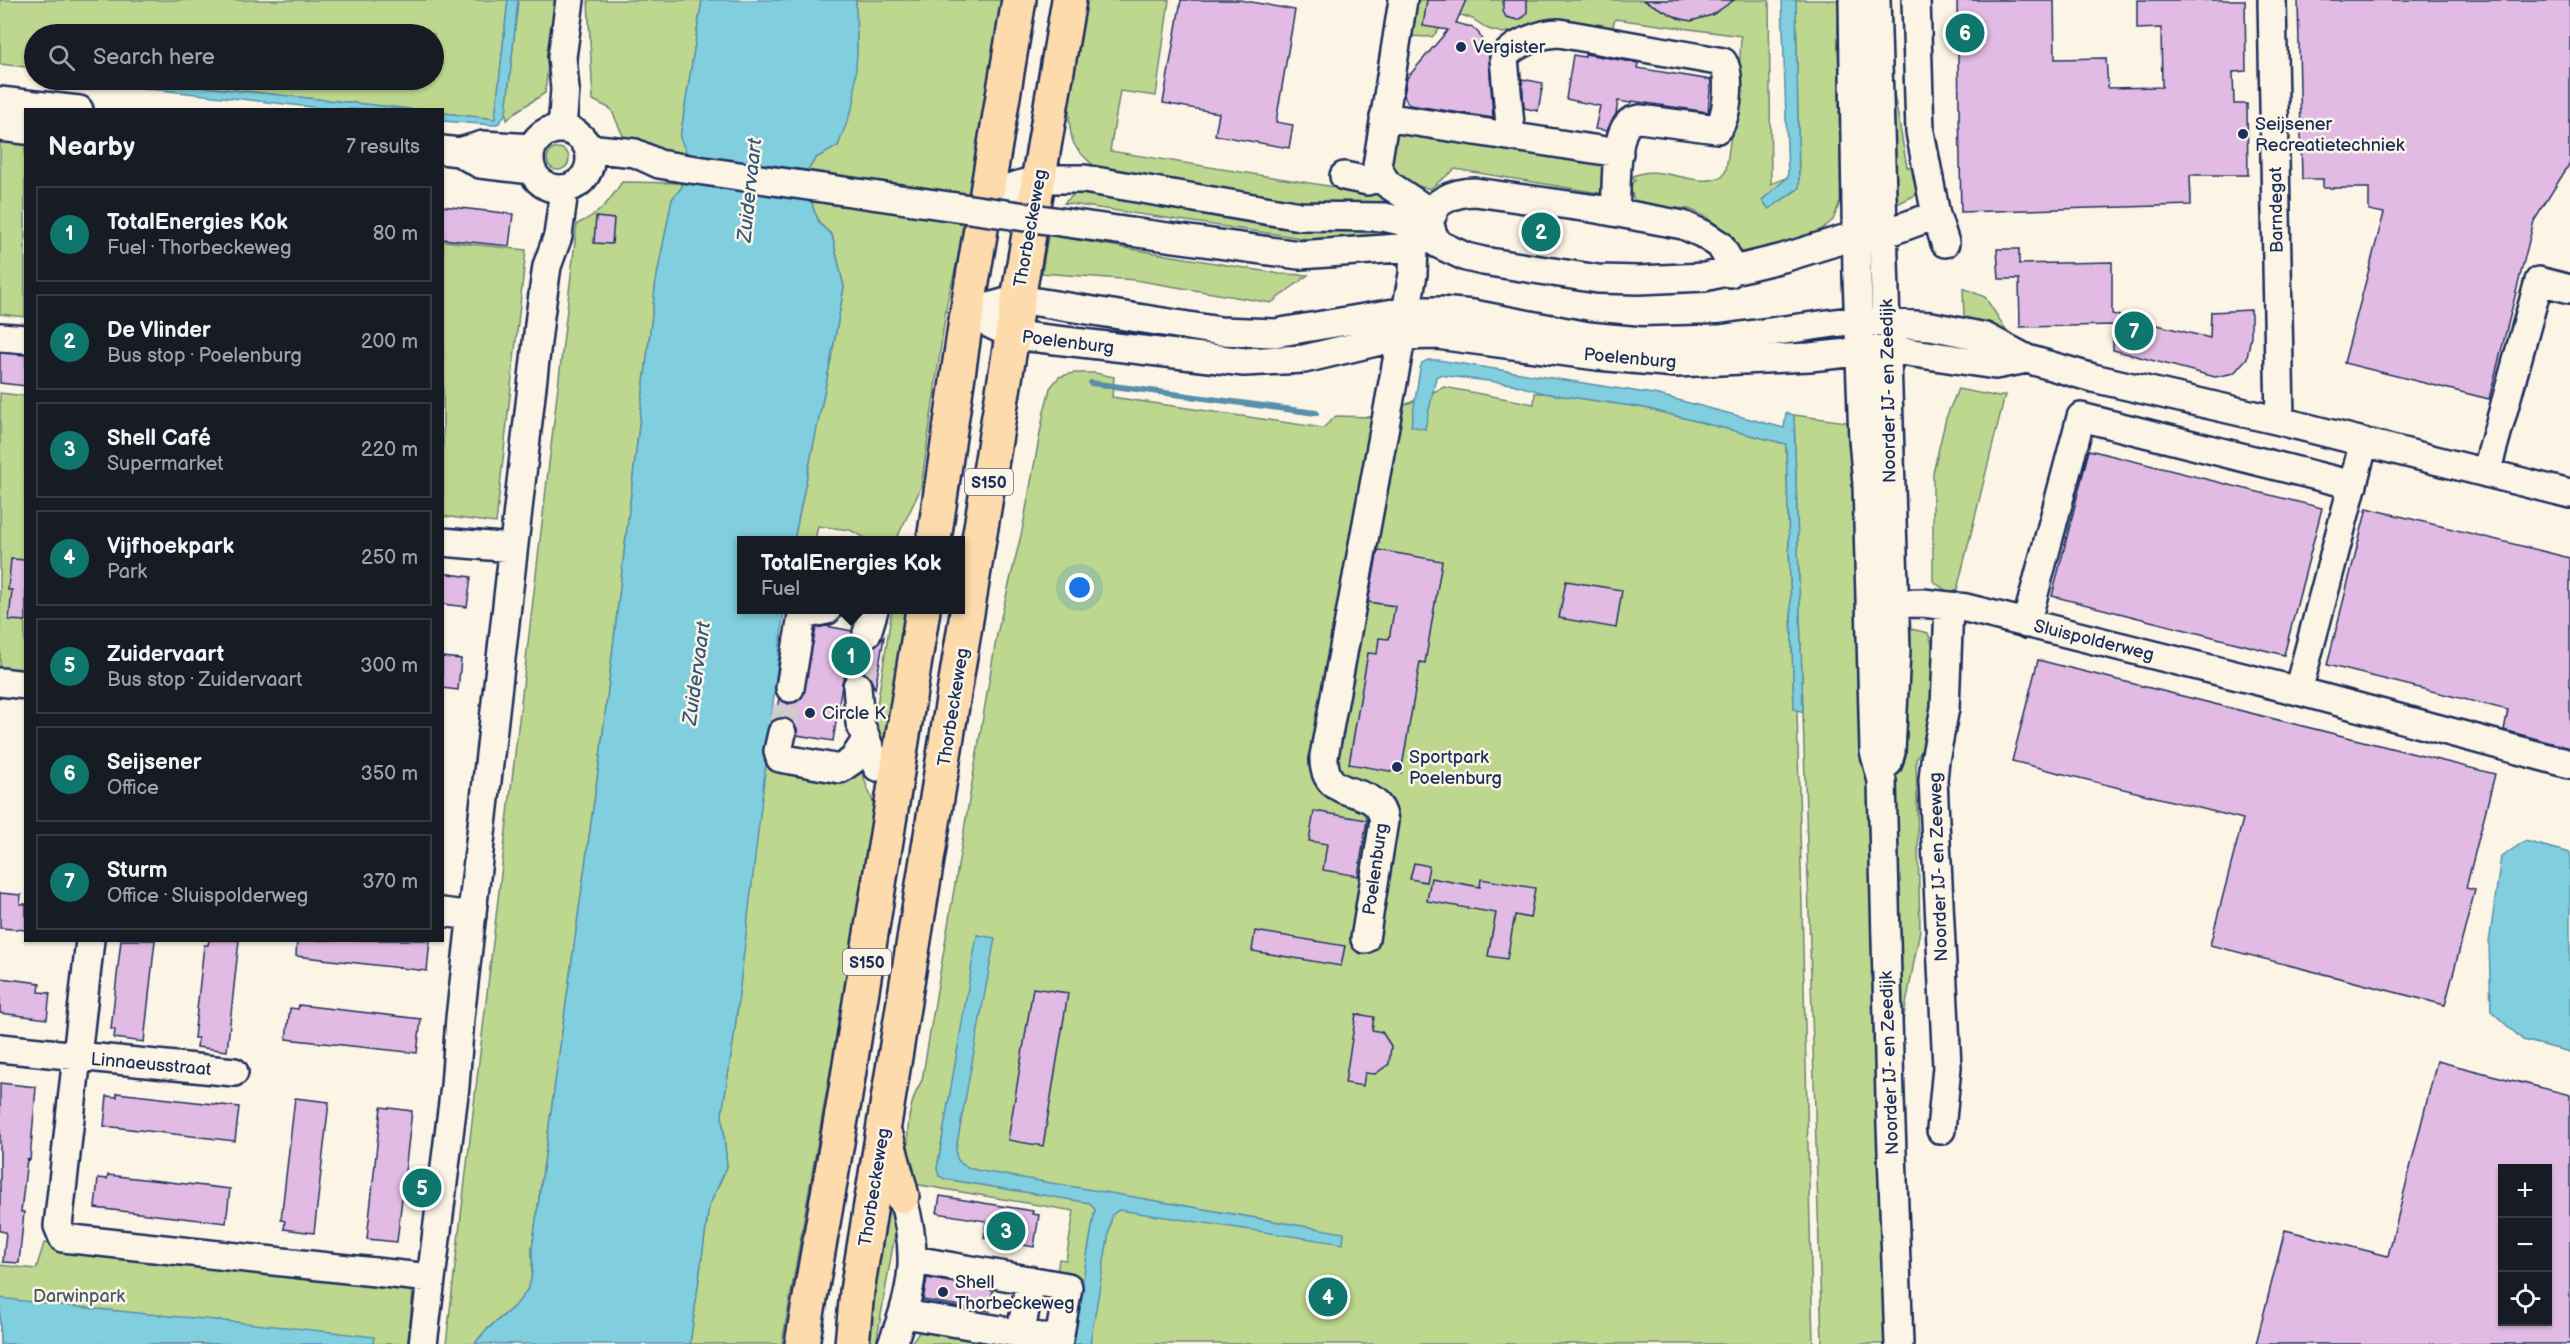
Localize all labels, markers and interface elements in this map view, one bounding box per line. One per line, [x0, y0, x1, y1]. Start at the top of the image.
pin: 6 [1946, 10, 1984, 56]
search box [24, 24, 444, 90]
place label: Vergister [1473, 37, 1546, 58]
marker: Vergister [1454, 40, 1468, 54]
icon: search [45, 41, 78, 74]
text: Search here [93, 44, 215, 71]
place label: Seijsener Recreatietechniek [2255, 114, 2405, 156]
marker: Seijsener Recreatietechniek [2236, 127, 2250, 141]
text: Nearby [48, 132, 135, 163]
text: 7 results [346, 135, 420, 159]
water label: Zuidervaart [733, 136, 767, 244]
street label: Barndegat [2265, 166, 2288, 253]
street label: Thorbeckeweg [1010, 167, 1051, 289]
text: TotalEnergies Kok [107, 209, 288, 236]
pin: 2 [1522, 210, 1560, 254]
text: 1 [65, 222, 74, 246]
text: 80 m [373, 222, 418, 246]
text: Fuel · Thorbeckeweg [107, 236, 292, 260]
street label: Noorder IJ- en Zeedijk [1876, 299, 1901, 483]
pin: 7 [2114, 308, 2154, 354]
text: De Vlinder [107, 317, 211, 344]
street label: Poelenburg [1021, 326, 1115, 359]
text: 2 [64, 330, 75, 354]
text: 200 m [361, 330, 418, 354]
text: Bus stop · Poelenburg [107, 344, 302, 368]
street label: Poelenburg [1583, 344, 1677, 373]
text: Shell Café [107, 425, 211, 452]
text: 3 [64, 438, 75, 462]
text: 220 m [361, 438, 418, 462]
text: Supermarket [107, 452, 223, 476]
road number: S150 [965, 469, 1013, 495]
text: Vijfhoekpark [107, 533, 234, 560]
popup [737, 536, 965, 614]
text: 4 [64, 546, 75, 570]
text: 250 m [361, 546, 418, 570]
text: TotalEnergies Kok [761, 550, 941, 577]
text: Park [107, 560, 147, 584]
your location [1065, 573, 1094, 602]
text: Fuel [761, 577, 800, 601]
street label: Sluispolderweg [2032, 615, 2156, 666]
water label: Zuidervaart [678, 619, 716, 727]
pin: 1 [832, 634, 870, 678]
text: Zuidervaart [107, 641, 224, 668]
street label: Thorbeckeweg [934, 646, 973, 768]
text: 5 [64, 654, 75, 678]
text: 300 m [360, 654, 418, 678]
text: Bus stop · Zuidervaart [107, 668, 302, 692]
place label: Circle K [822, 703, 886, 724]
marker: Circle K [803, 706, 817, 720]
place label: Sportpark Poelenburg [1409, 747, 1502, 789]
text: Seijsener [107, 749, 201, 776]
marker: Sportpark Poelenburg [1390, 760, 1404, 774]
text: 6 [63, 762, 76, 786]
text: 350 m [361, 762, 418, 786]
street label: Noorder IJ- en Zeeweg [1925, 772, 1952, 962]
text: Office [107, 776, 159, 800]
street label: Poelenburg [1359, 822, 1392, 917]
text: Sturm [107, 857, 168, 884]
text: 7 [64, 870, 75, 894]
text: 370 m [362, 870, 418, 894]
text: Office · Sluispolderweg [107, 884, 308, 908]
road number: S150 [843, 949, 891, 975]
street label: Noorder IJ- en Zeedijk [1876, 970, 1903, 1155]
street label: Linnaeusstraat [90, 1049, 213, 1080]
street label: Thorbeckeweg [855, 1126, 894, 1248]
map controls [2498, 1164, 2552, 1326]
button: + [2498, 1164, 2552, 1218]
pin: 5 [402, 1166, 442, 1210]
pin: 3 [986, 1208, 1026, 1254]
button: − [2498, 1218, 2552, 1272]
place label: Shell Thorbeckeweg [955, 1272, 1075, 1314]
button: locate [2498, 1272, 2552, 1326]
pin: 4 [1308, 1274, 1348, 1320]
marker: Shell Thorbeckeweg [936, 1285, 950, 1299]
park label: Darwinpark [33, 1286, 125, 1307]

